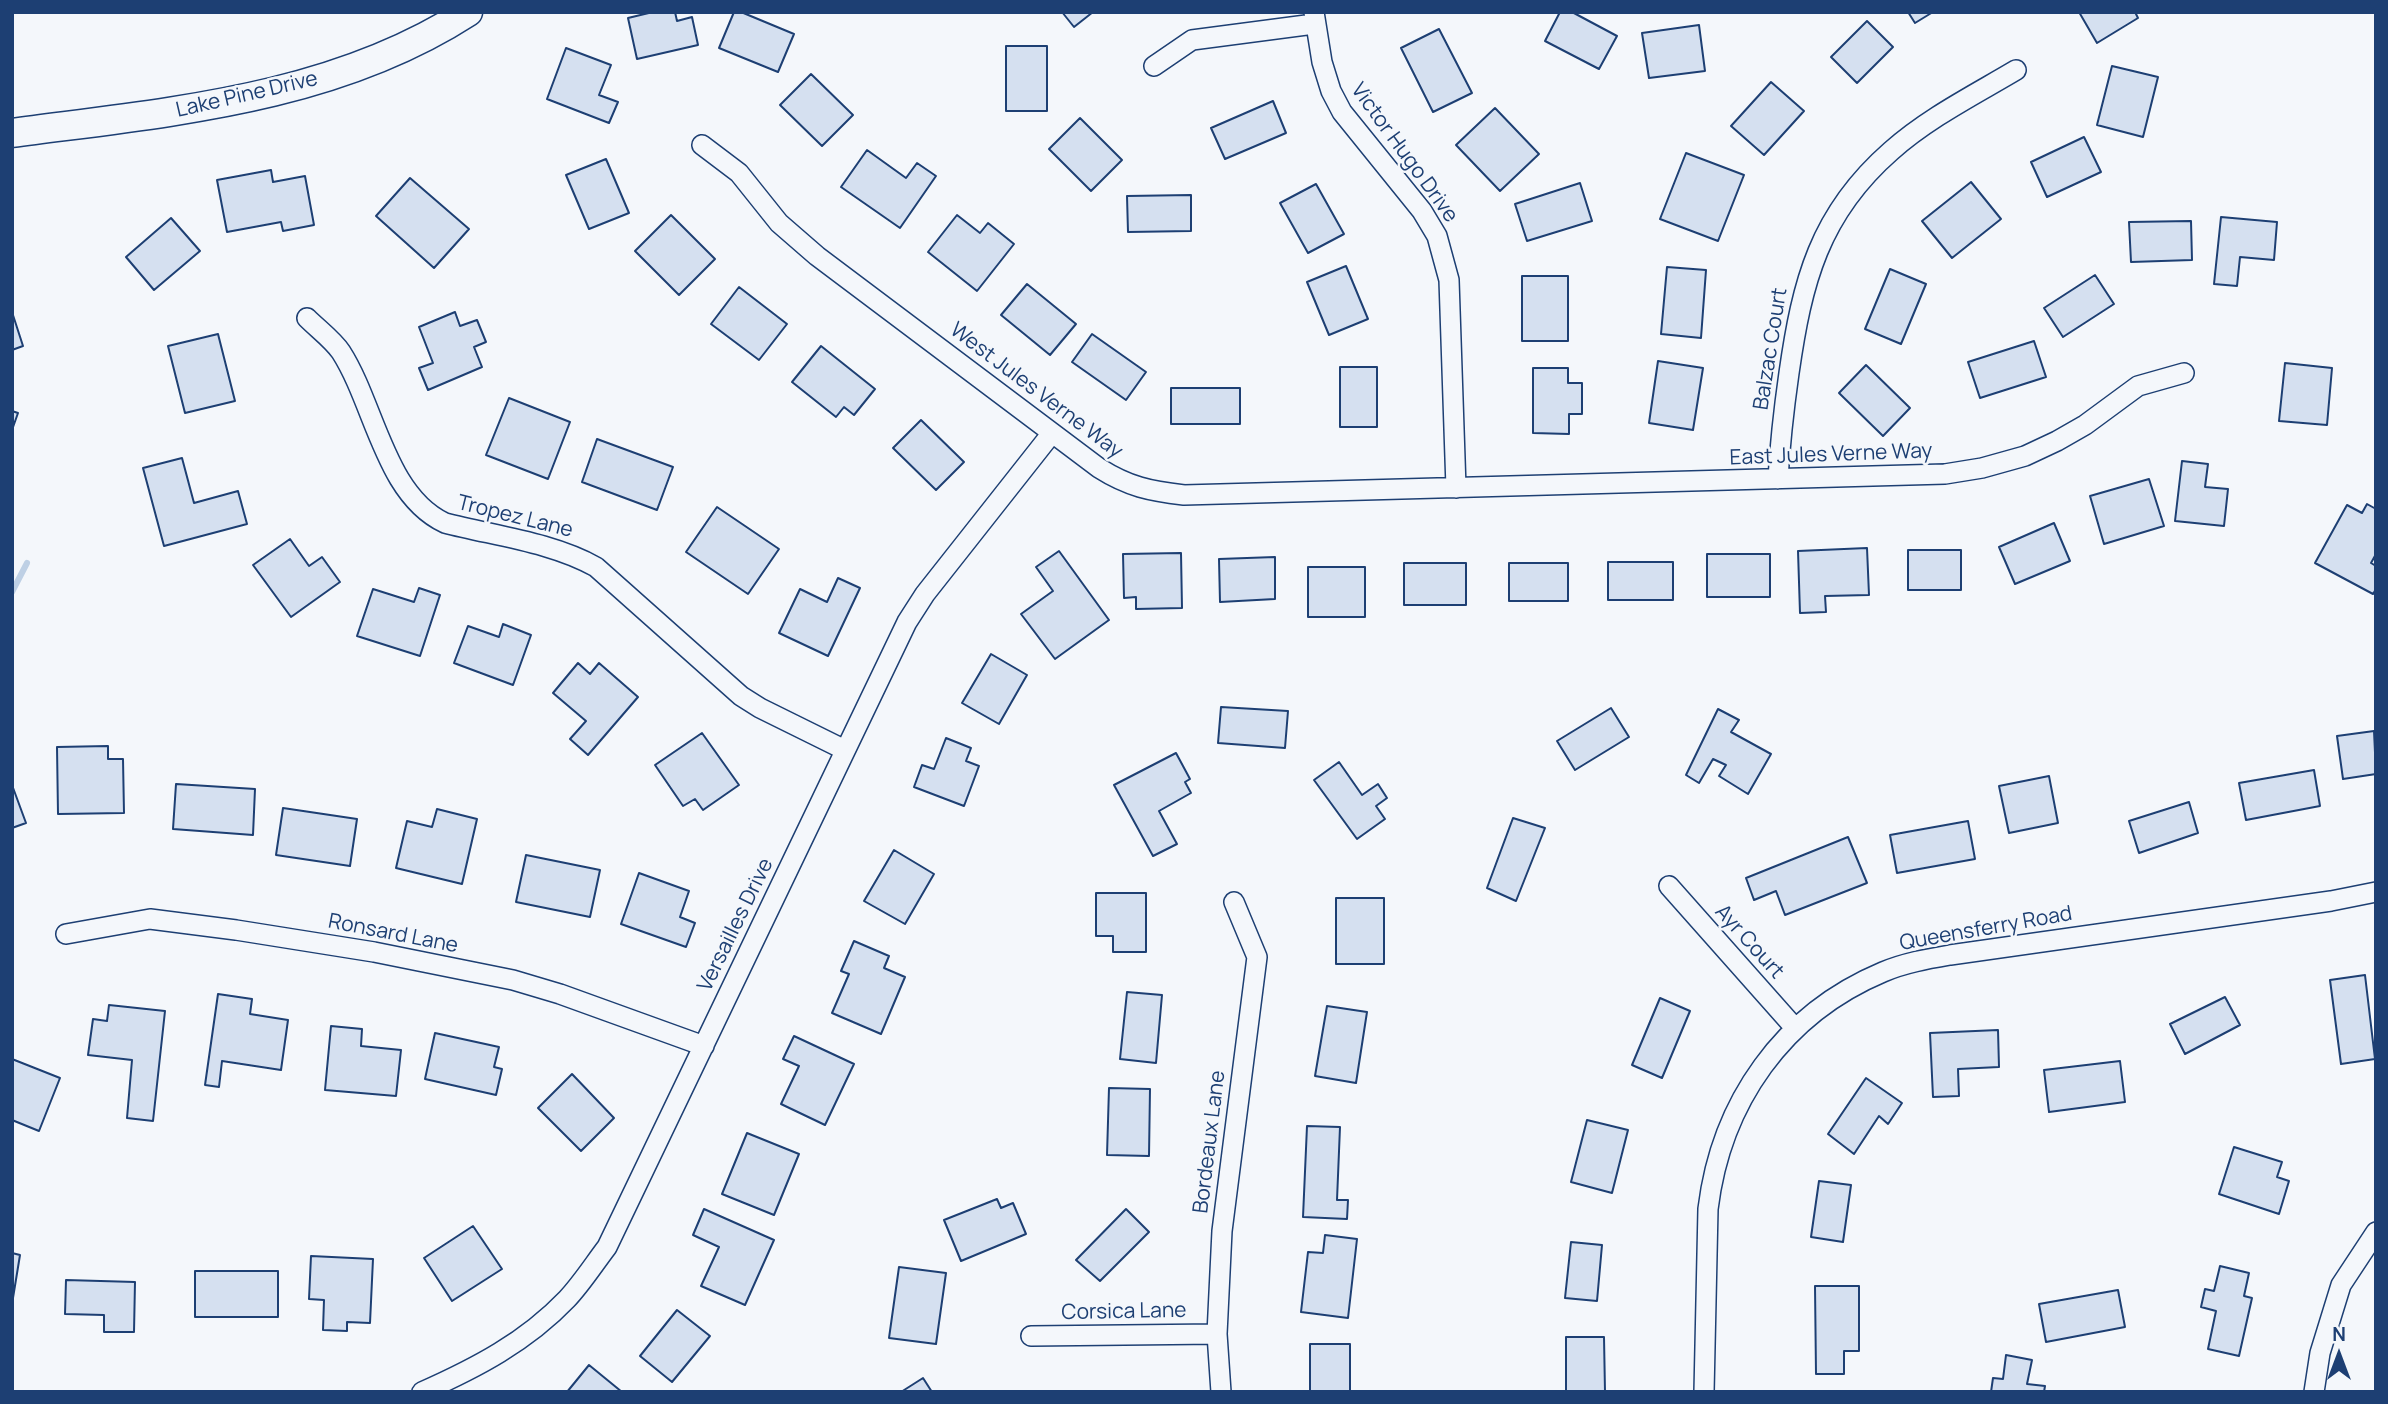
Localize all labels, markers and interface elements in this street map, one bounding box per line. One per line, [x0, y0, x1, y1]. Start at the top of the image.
street label: Lake Pine Drive [174, 66, 320, 124]
street label: Victor Hugo Drive [1345, 78, 1463, 228]
street label: Balzac Court [1749, 286, 1793, 412]
street label: West Jules Verne Way [945, 318, 1127, 464]
street label: East Jules Verne Way [1729, 439, 1933, 471]
street label: Tropez Lane [455, 490, 575, 544]
street label: Versailles Drive [693, 854, 779, 996]
street label: Ayr Court [1709, 900, 1789, 984]
street label: Queensferry Road [1898, 901, 2074, 957]
street label: Ronsard Lane [326, 909, 460, 959]
street label: Bordeaux Lane [1189, 1069, 1231, 1215]
street label: Corsica Lane [1061, 1298, 1187, 1326]
north arrow [2304, 1320, 2374, 1390]
text: N [2332, 1321, 2346, 1347]

